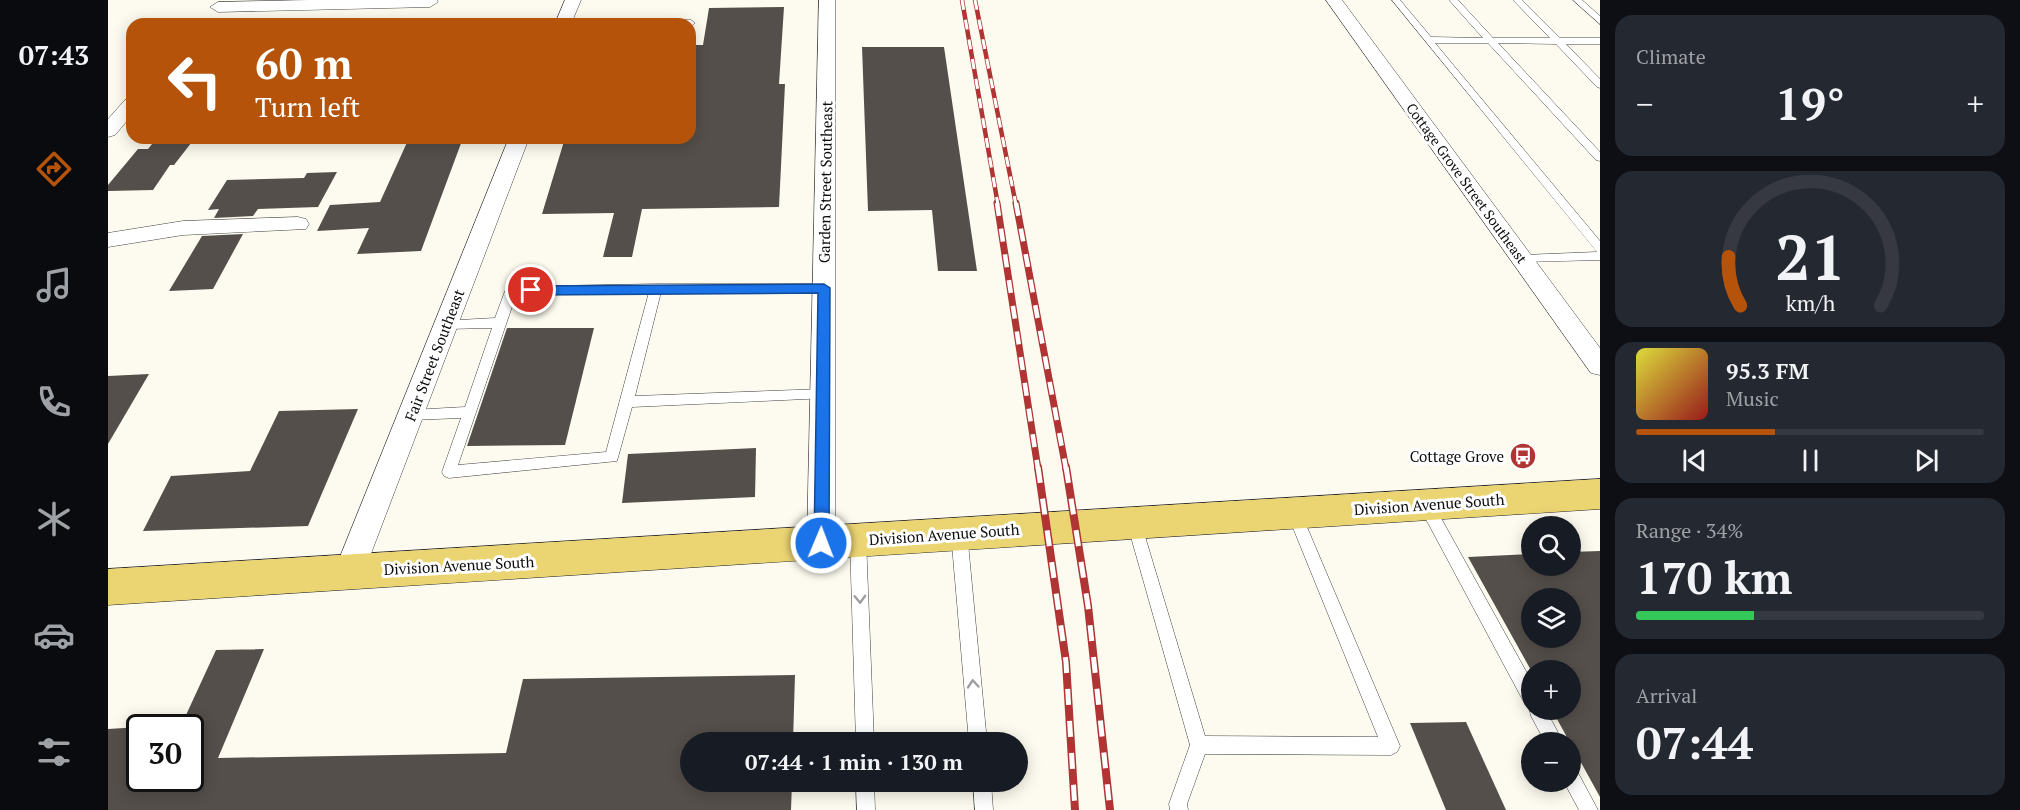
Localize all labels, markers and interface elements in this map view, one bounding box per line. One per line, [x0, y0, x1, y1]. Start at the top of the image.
text: 60 m [255, 35, 353, 91]
text: 07:43 [19, 37, 89, 73]
icon: left [156, 42, 234, 120]
text: Climate [1636, 43, 1706, 70]
text: 19° [1775, 73, 1845, 133]
text: − [1636, 82, 1654, 125]
text: + [1966, 82, 1984, 125]
text: Turn left [255, 89, 360, 125]
street label: Cottage Grove Street Southeast [1402, 99, 1532, 268]
street label: Garden Street Southeast [814, 100, 836, 263]
icon: directions [33, 148, 75, 190]
text: 21 [1775, 215, 1845, 298]
icon: music [33, 264, 75, 306]
pin [505, 264, 556, 315]
icon: arrive [514, 273, 547, 306]
street label: Fair Street Southeast [400, 286, 469, 424]
text: km/h [1785, 289, 1835, 317]
text: 95.3 FM [1726, 356, 1809, 385]
icon: phone [33, 381, 75, 423]
text: Music [1726, 385, 1779, 412]
bus stop icon: Cottage Grove [1508, 441, 1538, 471]
icon: previous [1678, 444, 1711, 477]
icon: pause [1794, 444, 1827, 477]
icon: next [1910, 444, 1943, 477]
place label: Cottage Grove [1410, 446, 1504, 466]
street label: Division Avenue South [1353, 489, 1505, 519]
icon: climate [33, 498, 75, 540]
position arrow [789, 511, 853, 575]
map controls [1521, 516, 1581, 792]
button: search [1521, 516, 1581, 576]
text: Range · 34% [1636, 517, 1743, 544]
street label: Division Avenue South [868, 519, 1020, 549]
text: 170 km [1636, 547, 1792, 607]
street label: Division Avenue South [383, 551, 535, 579]
button: layers [1521, 588, 1581, 648]
one-way arrow [853, 594, 866, 603]
icon: car [33, 614, 75, 656]
button: + [1521, 660, 1581, 720]
one-way arrow [967, 680, 980, 689]
text: Arrival [1636, 682, 1697, 709]
text: 07:44 [1636, 712, 1753, 772]
speed limit sign: 30 [126, 714, 204, 792]
icon: filters [33, 731, 75, 773]
button: − [1521, 732, 1581, 792]
text: 07:44 · 1 min · 130 m [745, 747, 963, 776]

